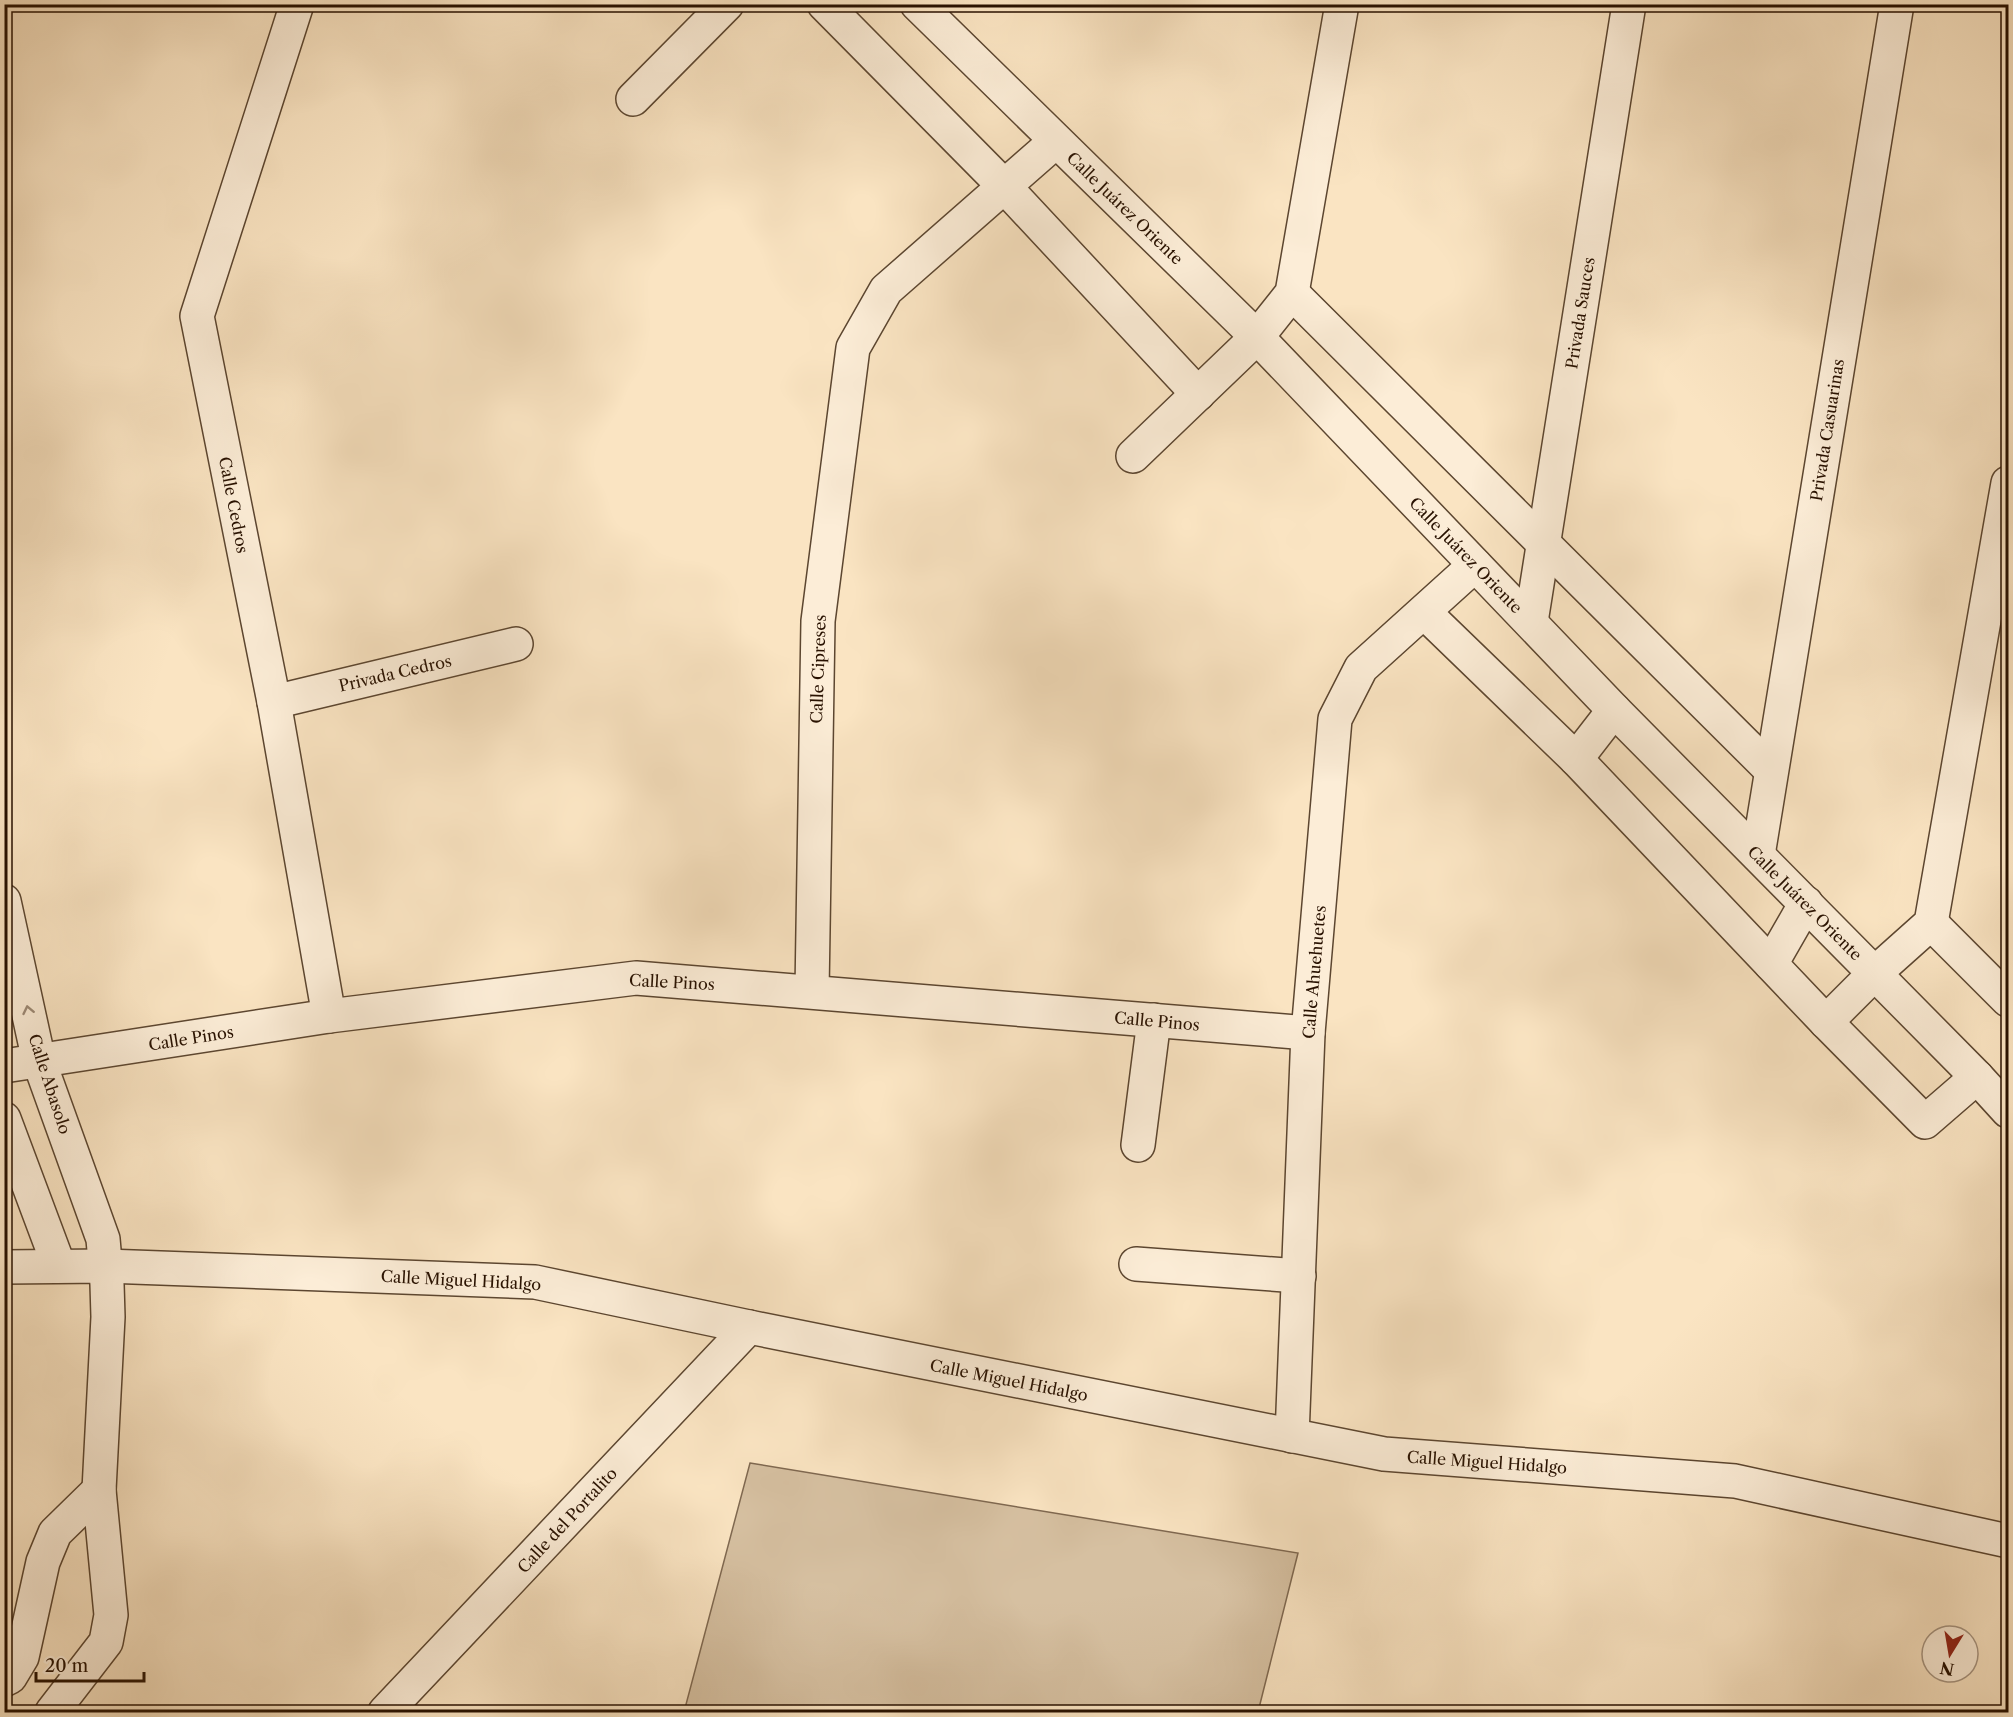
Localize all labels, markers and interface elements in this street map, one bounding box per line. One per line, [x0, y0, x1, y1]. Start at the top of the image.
street label: Calle Juárez Oriente [1063, 147, 1187, 269]
street label: Privada Sauces [1561, 256, 1599, 370]
street label: Privada Casuarinas [1806, 357, 1848, 503]
street label: Calle Cedros [215, 455, 253, 555]
street label: Calle Juárez Oriente [1405, 493, 1527, 617]
street label: Calle Cipreses [806, 614, 830, 724]
street label: Privada Cedros [337, 650, 453, 696]
street label: Calle Juárez Oriente [1744, 842, 1866, 964]
street label: Calle Ahuehuetes [1298, 904, 1330, 1040]
street label: Calle Pinos [629, 970, 715, 994]
one-way arrow [22, 1005, 35, 1015]
street label: Calle Pinos [1113, 1007, 1201, 1035]
street label: Calle Pinos [147, 1021, 235, 1055]
street label: Calle Abasolo [24, 1031, 76, 1137]
street label: Calle Miguel Hidalgo [380, 1266, 542, 1294]
street label: Calle Miguel Hidalgo [928, 1355, 1090, 1405]
street label: Calle Miguel Hidalgo [1406, 1446, 1568, 1478]
street label: Calle del Portalito [513, 1463, 621, 1577]
north arrow [1920, 1624, 1980, 1684]
scale bar [36, 1645, 144, 1683]
text: 20 m [45, 1655, 89, 1677]
text: N [1938, 1658, 1956, 1680]

